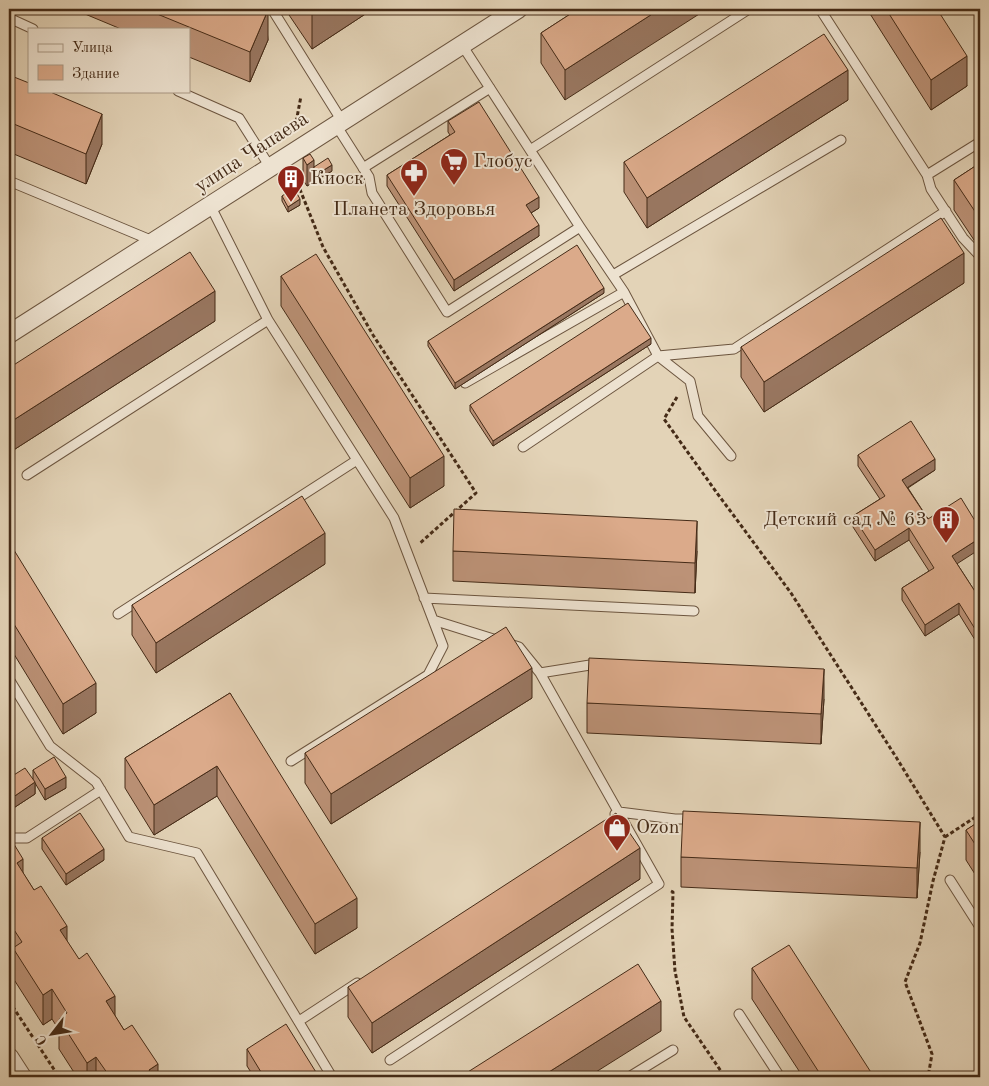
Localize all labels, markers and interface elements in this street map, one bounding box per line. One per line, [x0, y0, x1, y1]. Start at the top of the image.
legend [28, 28, 190, 92]
text: Улица [72, 41, 113, 56]
text: Здание [72, 67, 119, 82]
street label: улица Чапаева [192, 109, 312, 197]
supermarket icon: Глобус [439, 147, 469, 186]
place label: Глобус [473, 152, 533, 172]
pharmacy icon: Планета Здоровья [399, 158, 429, 197]
building icon: Киоск [276, 164, 306, 203]
place label: Киоск [310, 169, 364, 189]
place label: Планета Здоровья [333, 200, 495, 220]
building icon: Детский сад № 63 [931, 505, 961, 544]
place label: Детский сад № 63 [764, 510, 927, 530]
shop icon: Ozon [602, 813, 632, 852]
place label: Ozon [636, 818, 680, 838]
north arrow [28, 1008, 78, 1058]
text: С [33, 1033, 50, 1048]

